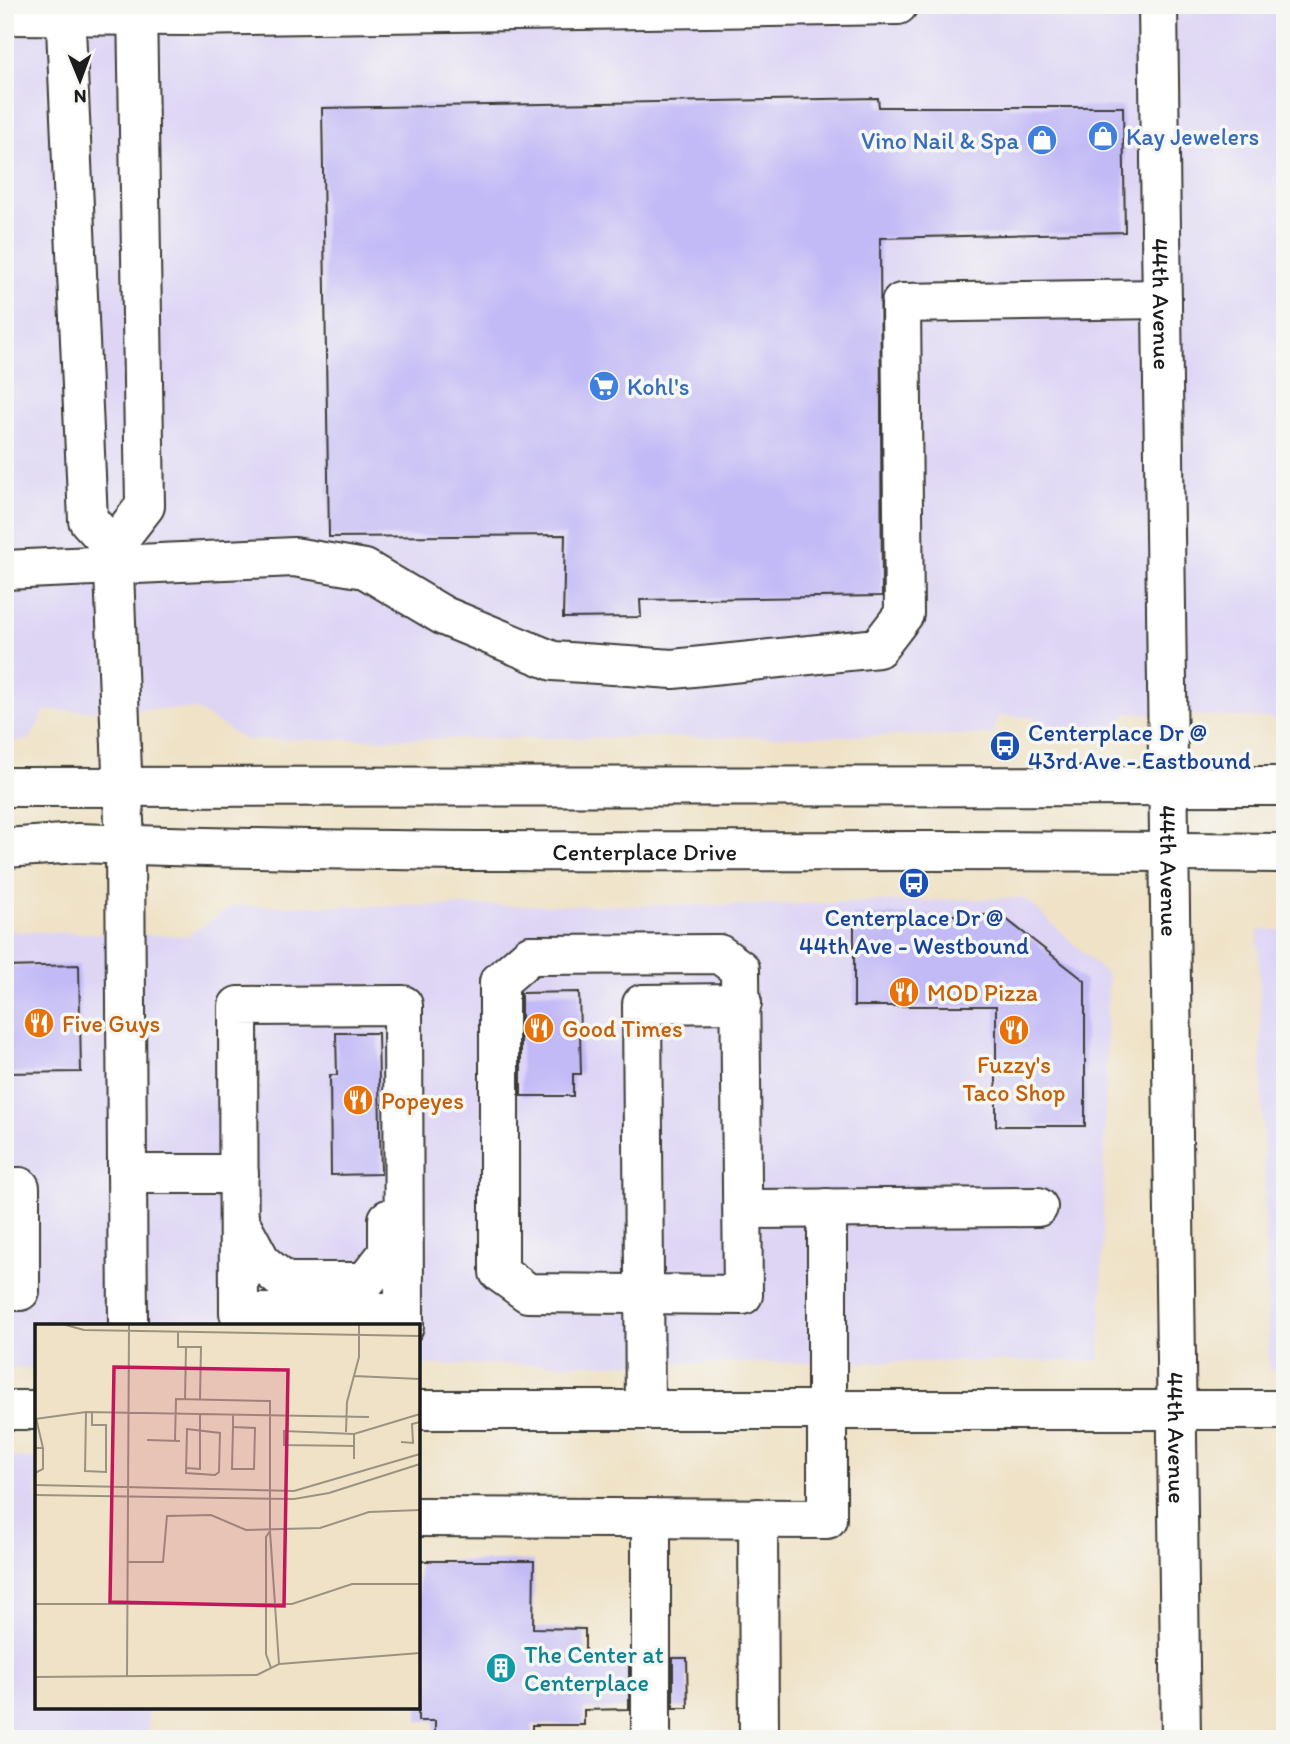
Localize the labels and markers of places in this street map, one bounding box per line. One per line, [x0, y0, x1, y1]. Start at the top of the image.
shop icon: Kay Jewelers [1086, 119, 1120, 153]
place label: Kay Jewelers [1126, 122, 1259, 151]
shop icon: Vino Nail & Spa [1025, 123, 1059, 157]
place label: Vino Nail & Spa [861, 126, 1019, 155]
supermarket icon: Kohl's [587, 369, 621, 403]
place label: Kohl's [627, 372, 689, 401]
place label: Centerplace Dr @ 43rd Ave - Eastbound [1028, 718, 1251, 775]
bus stop icon: Centerplace Dr @ 43rd Ave - Eastbound [988, 729, 1022, 763]
bus stop icon: Centerplace Dr @ 44th Ave - Westbound [897, 866, 931, 900]
place label: Centerplace Dr @ 44th Ave - Westbound [799, 903, 1029, 960]
restaurant icon: MOD Pizza [887, 975, 921, 1009]
place label: MOD Pizza [927, 978, 1038, 1007]
restaurant icon: Five Guys [22, 1006, 56, 1040]
place label: Five Guys [62, 1009, 160, 1038]
restaurant icon: Good Times [522, 1011, 556, 1045]
restaurant icon: Fuzzy's Taco Shop [997, 1013, 1031, 1047]
place label: Good Times [562, 1014, 683, 1043]
place label: Fuzzy's Taco Shop [962, 1050, 1066, 1107]
restaurant icon: Popeyes [341, 1083, 375, 1117]
place label: Popeyes [381, 1086, 464, 1115]
place label: The Center at Centerplace [524, 1640, 664, 1697]
building icon: The Center at Centerplace [484, 1651, 518, 1685]

